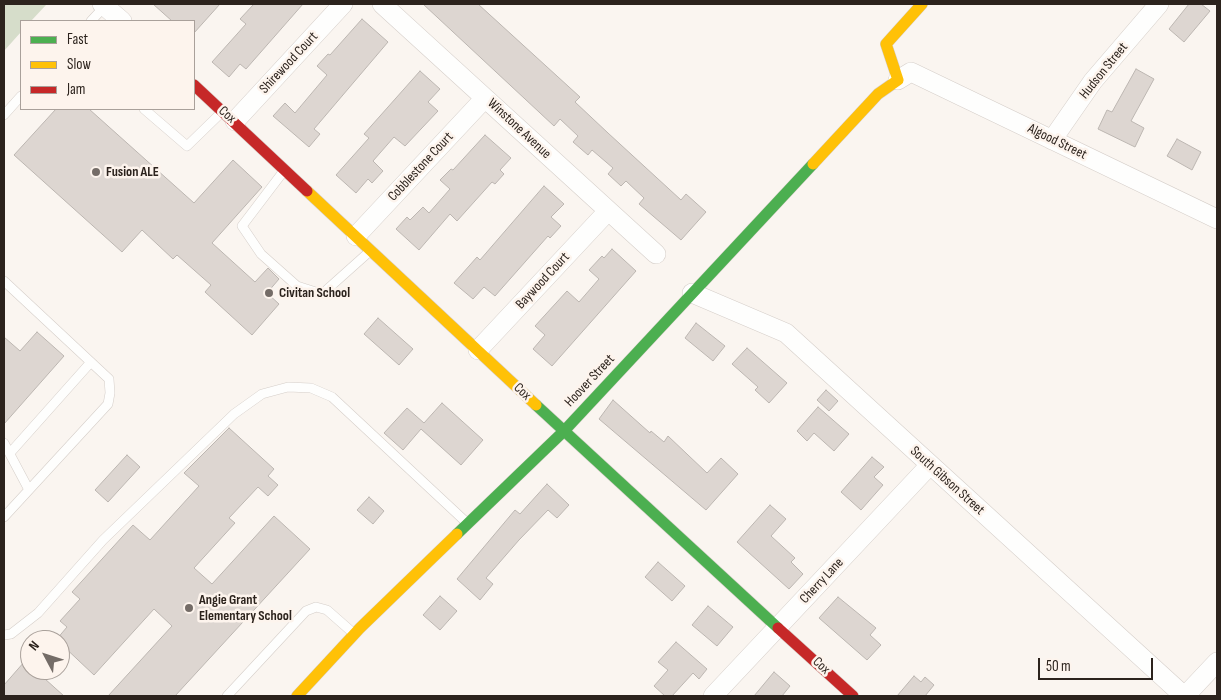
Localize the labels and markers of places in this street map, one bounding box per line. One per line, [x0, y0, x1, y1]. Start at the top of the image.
place label: Fusion ALE [106, 164, 159, 180]
marker: Fusion ALE [90, 166, 102, 178]
place label: Civitan School [279, 285, 350, 301]
marker: Civitan School [263, 287, 275, 299]
place label: Angie Grant Elementary School [199, 592, 292, 624]
marker: Angie Grant Elementary School [183, 602, 195, 614]

